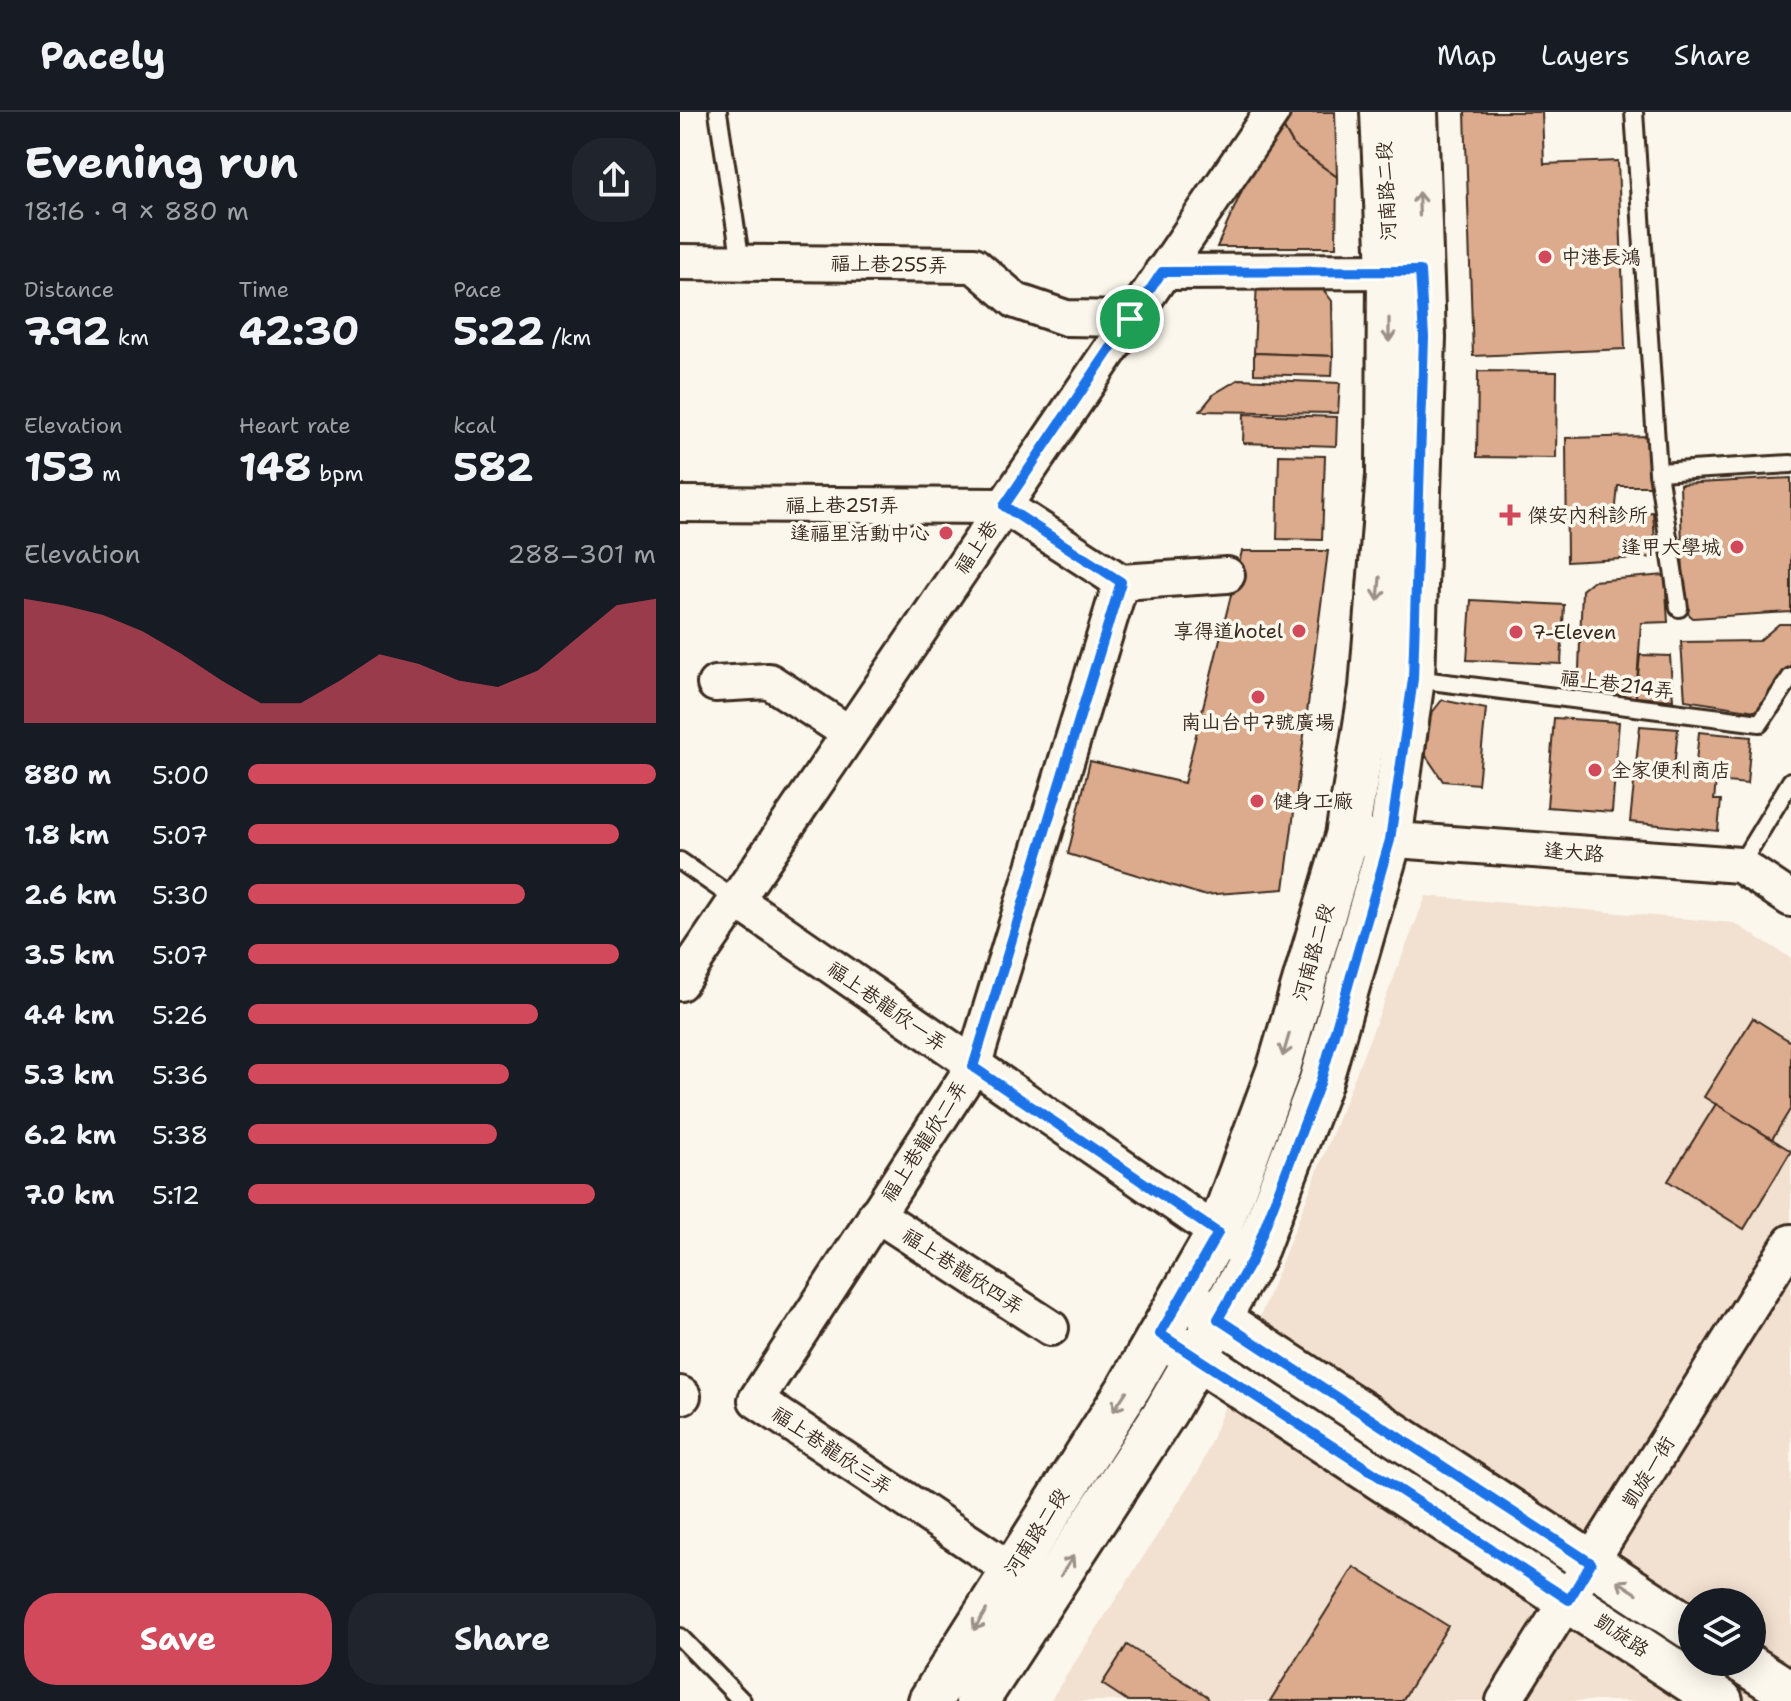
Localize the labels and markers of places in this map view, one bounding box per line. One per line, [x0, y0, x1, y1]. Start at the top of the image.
place label: 中港長鴻 [1561, 244, 1641, 270]
marker: 中港長鴻 [1536, 248, 1554, 266]
pin [1096, 285, 1164, 353]
place label: 傑安內科診所 [1528, 502, 1648, 528]
marker: 傑安內科診所 [1499, 504, 1521, 526]
place label: 逢福里活動中心 [790, 520, 930, 546]
marker: 逢福里活動中心 [937, 524, 955, 542]
place label: 逢甲大學城 [1621, 534, 1721, 560]
marker: 逢甲大學城 [1728, 538, 1746, 556]
place label: 享得道hotel [1174, 618, 1283, 644]
place label: 7-Eleven [1532, 619, 1616, 645]
marker: 享得道hotel [1290, 622, 1308, 640]
marker: 7-Eleven [1507, 623, 1525, 641]
marker: 南山台中7號廣場 [1249, 688, 1267, 706]
place label: 南山台中7號廣場 [1181, 709, 1335, 735]
place label: 全家便利商店 [1611, 757, 1731, 783]
marker: 全家便利商店 [1586, 761, 1604, 779]
place label: 健身工廠 [1273, 788, 1353, 814]
marker: 健身工廠 [1248, 792, 1266, 810]

